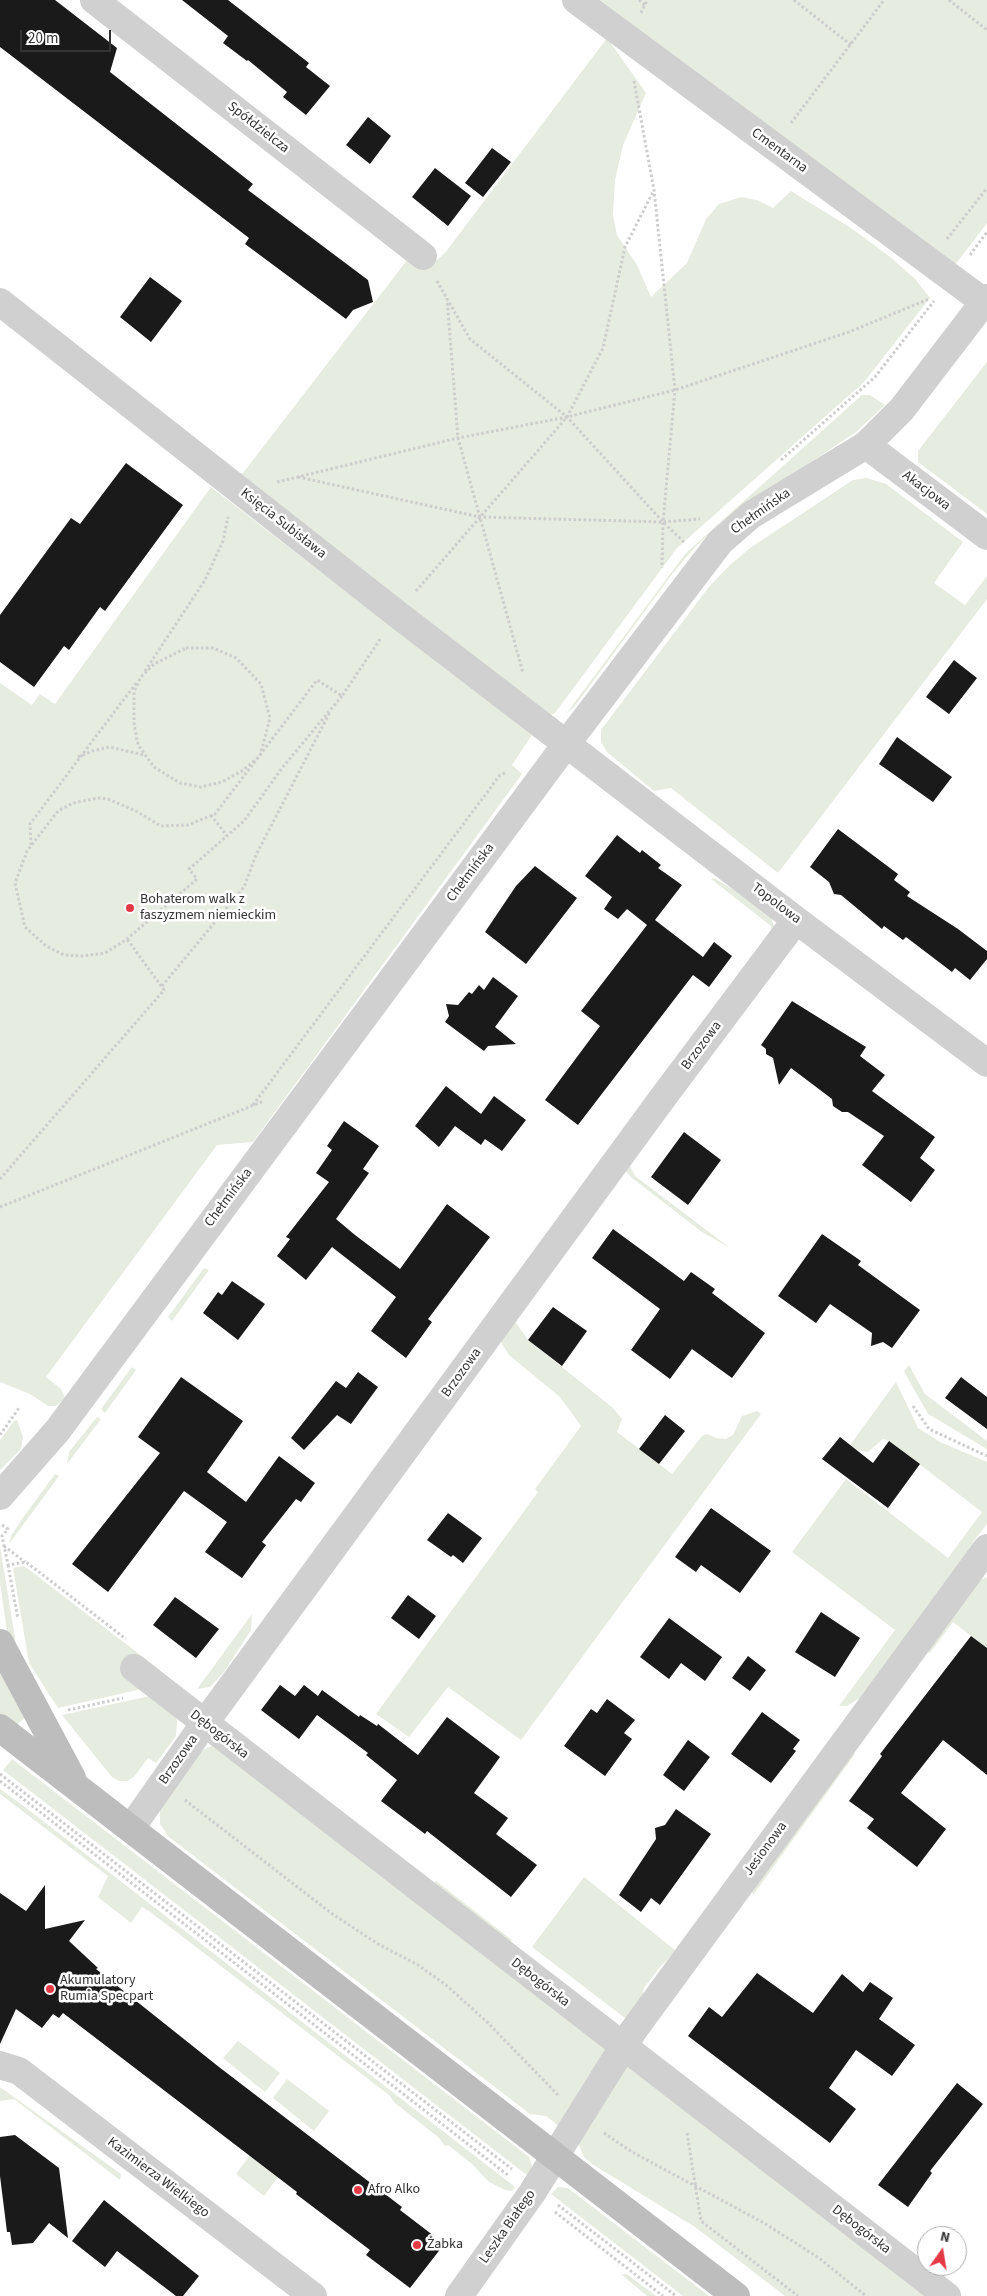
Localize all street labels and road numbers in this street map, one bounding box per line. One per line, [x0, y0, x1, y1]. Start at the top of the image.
street label: Spółdzielcza [224, 99, 292, 157]
street label: Cmentarna [748, 125, 810, 177]
street label: Akacjowa [899, 467, 953, 515]
street label: Księcia Subisława [237, 485, 329, 563]
street label: Chełmińska [728, 485, 794, 539]
street label: Chełmińska [443, 840, 499, 906]
street label: Topolowa [748, 880, 804, 928]
street label: Brzozowa [678, 1018, 726, 1074]
street label: Chełmińska [201, 1165, 257, 1231]
street label: Brzozowa [439, 1345, 485, 1401]
street label: Dębogórska [186, 1707, 252, 1763]
street label: Brzozowa [156, 1732, 202, 1788]
street label: Jesionowa [741, 1819, 791, 1879]
street label: Dębogórska [507, 1955, 573, 2011]
street label: Kazimierza Wielkiego [104, 2134, 212, 2222]
street label: Leszka Białego [476, 2187, 540, 2267]
street label: Dębogórska [828, 2202, 894, 2258]

